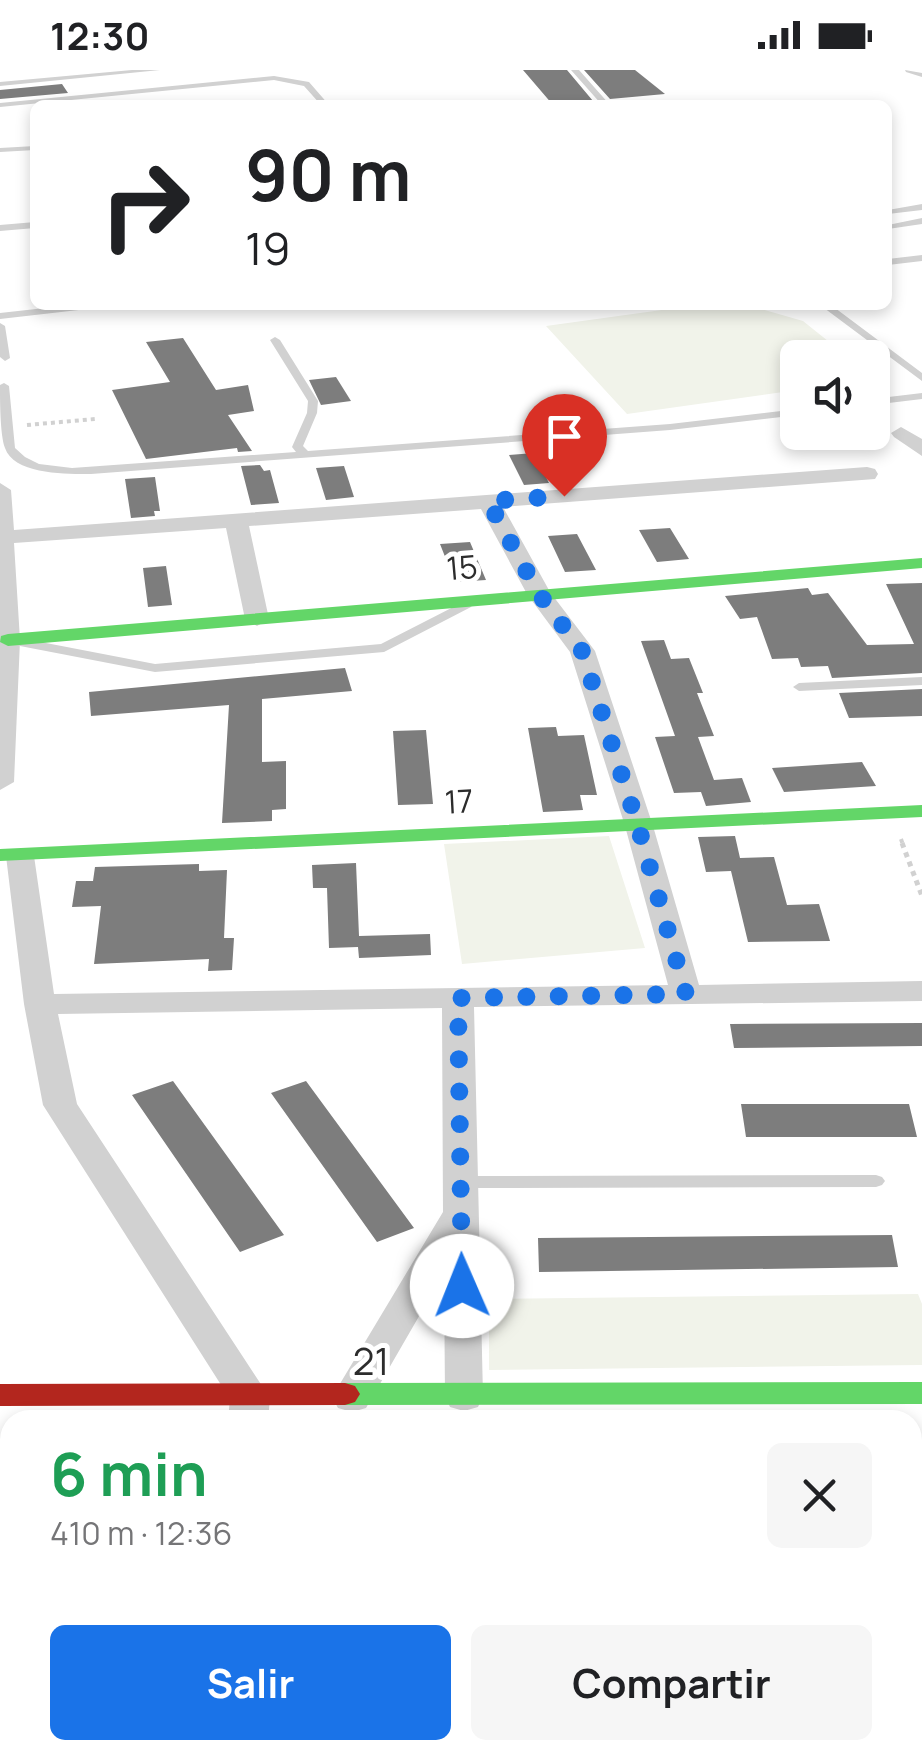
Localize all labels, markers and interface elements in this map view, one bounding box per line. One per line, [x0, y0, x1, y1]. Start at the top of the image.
text: 12:30 [50, 9, 149, 61]
text: 90 m [245, 126, 412, 222]
icon: right [80, 140, 210, 270]
text: 19 [245, 217, 290, 279]
map controls [780, 340, 890, 450]
button: sound [780, 340, 890, 450]
pin [522, 394, 607, 497]
icon: arrive [537, 409, 592, 464]
street label: 15 [445, 544, 479, 590]
street label: 17 [444, 778, 474, 824]
position arrow [410, 1234, 514, 1338]
street label: 21 [353, 1334, 389, 1386]
text: 6 min [50, 1432, 208, 1514]
button: close [767, 1443, 872, 1548]
text: 410 m · 12:36 [50, 1511, 232, 1555]
button: Salir [50, 1625, 451, 1740]
button: Compartir [471, 1625, 872, 1740]

